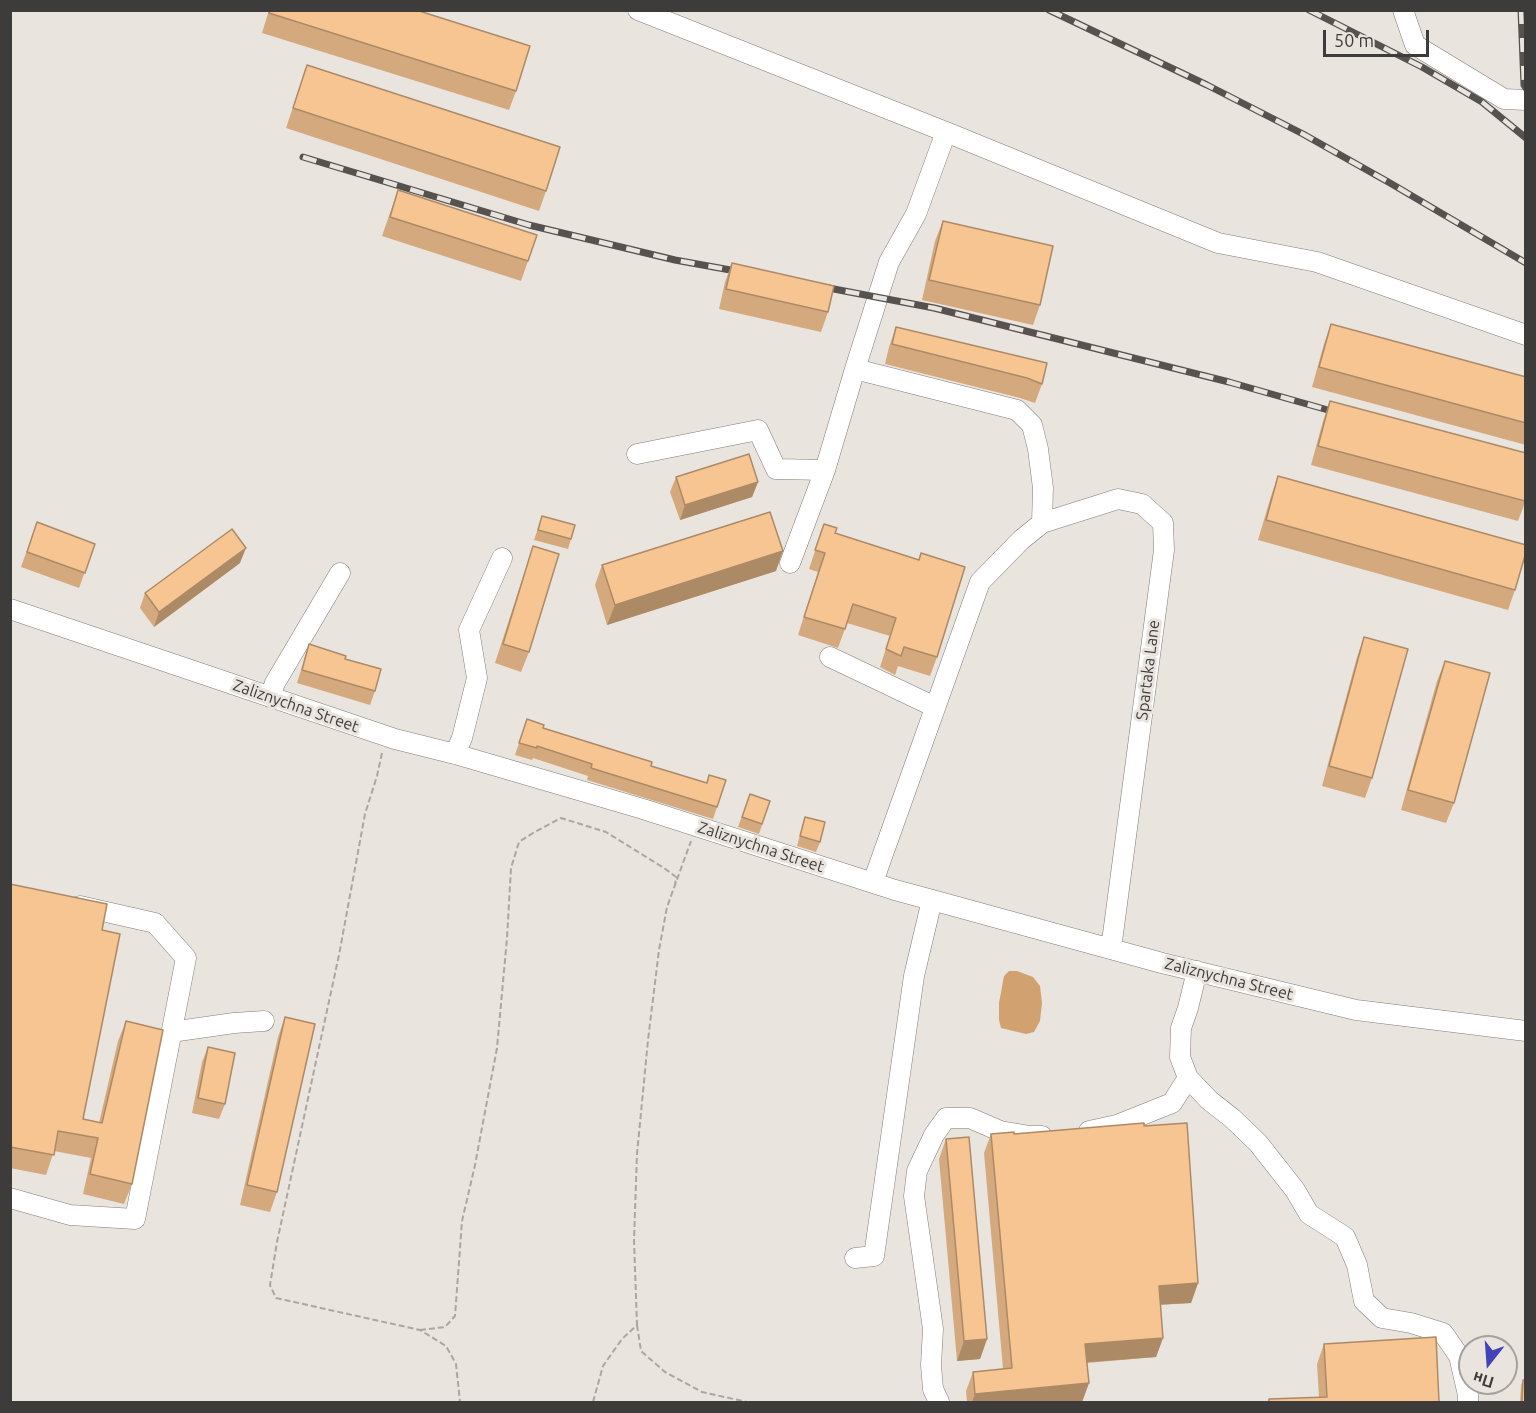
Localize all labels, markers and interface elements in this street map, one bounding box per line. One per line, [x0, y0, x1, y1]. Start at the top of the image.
scale bar [1326, 18, 1432, 56]
text: 50 m [1334, 30, 1374, 50]
street label: Spartaka Lane [1132, 619, 1164, 721]
street label: Zaliznychna Street [231, 675, 361, 737]
street label: Zaliznychna Street [695, 818, 827, 876]
street label: Zaliznychna Street [1163, 954, 1295, 1004]
north arrow [1458, 1335, 1518, 1395]
text: Пн [1471, 1369, 1496, 1392]

